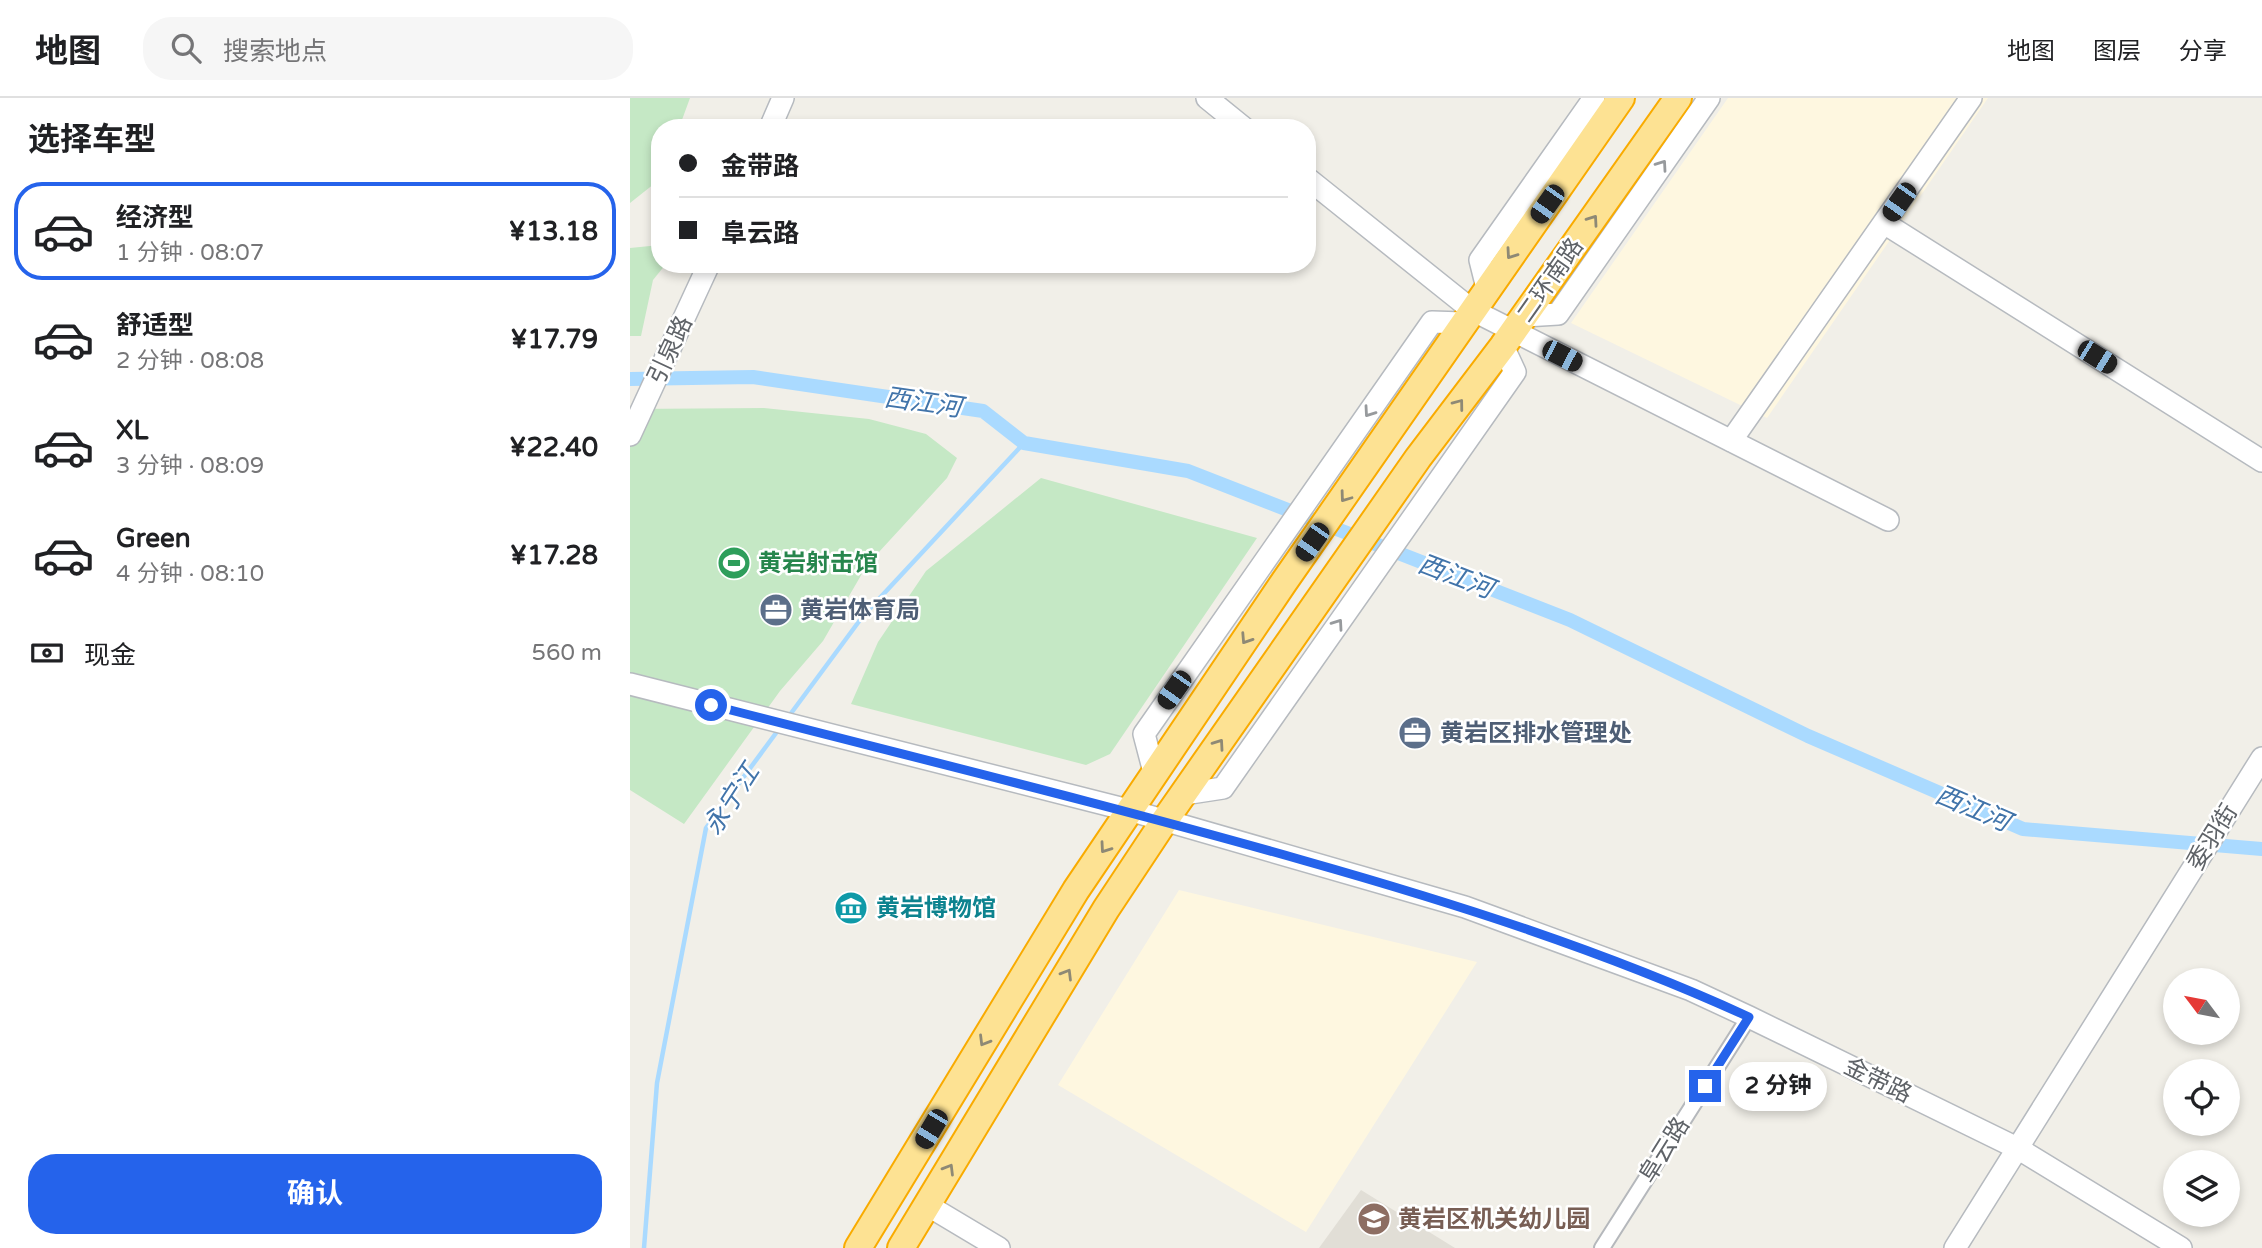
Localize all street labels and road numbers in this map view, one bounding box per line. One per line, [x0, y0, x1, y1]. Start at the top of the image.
street label: 二环南路 [1511, 233, 1590, 328]
street label: 引泉路 [642, 311, 699, 389]
street label: 委羽街 [2181, 799, 2244, 875]
street label: 金带路 [1839, 1052, 1916, 1109]
street label: 阜云路 [1633, 1112, 1696, 1188]

